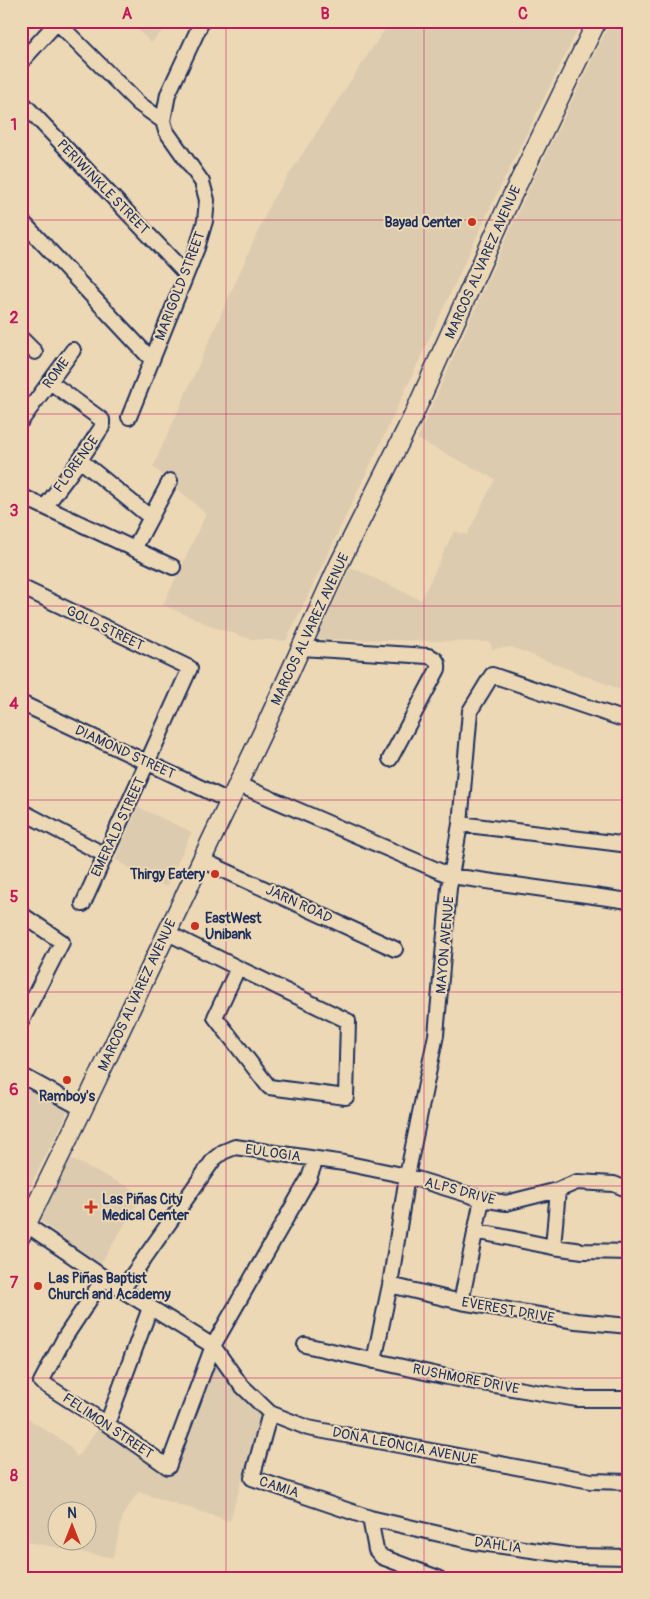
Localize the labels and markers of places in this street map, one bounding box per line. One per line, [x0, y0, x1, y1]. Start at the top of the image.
place label: Bayad Center [385, 214, 463, 231]
marker: Bayad Center [466, 216, 478, 228]
place label: Thirgy Eatery [129, 866, 205, 883]
marker: Thirgy Eatery [209, 868, 221, 880]
place label: EastWest Unibank [205, 910, 262, 943]
marker: EastWest Unibank [189, 920, 201, 932]
marker: Ramboy's [61, 1074, 73, 1086]
place label: Ramboy's [39, 1088, 96, 1105]
place label: Las Piñas City Medical Center [102, 1191, 190, 1224]
marker: Las Piñas City Medical Center [84, 1200, 98, 1214]
place label: Las Piñas Baptist Church and Academy [48, 1270, 171, 1303]
marker: Las Piñas Baptist Church and Academy [32, 1280, 44, 1292]

